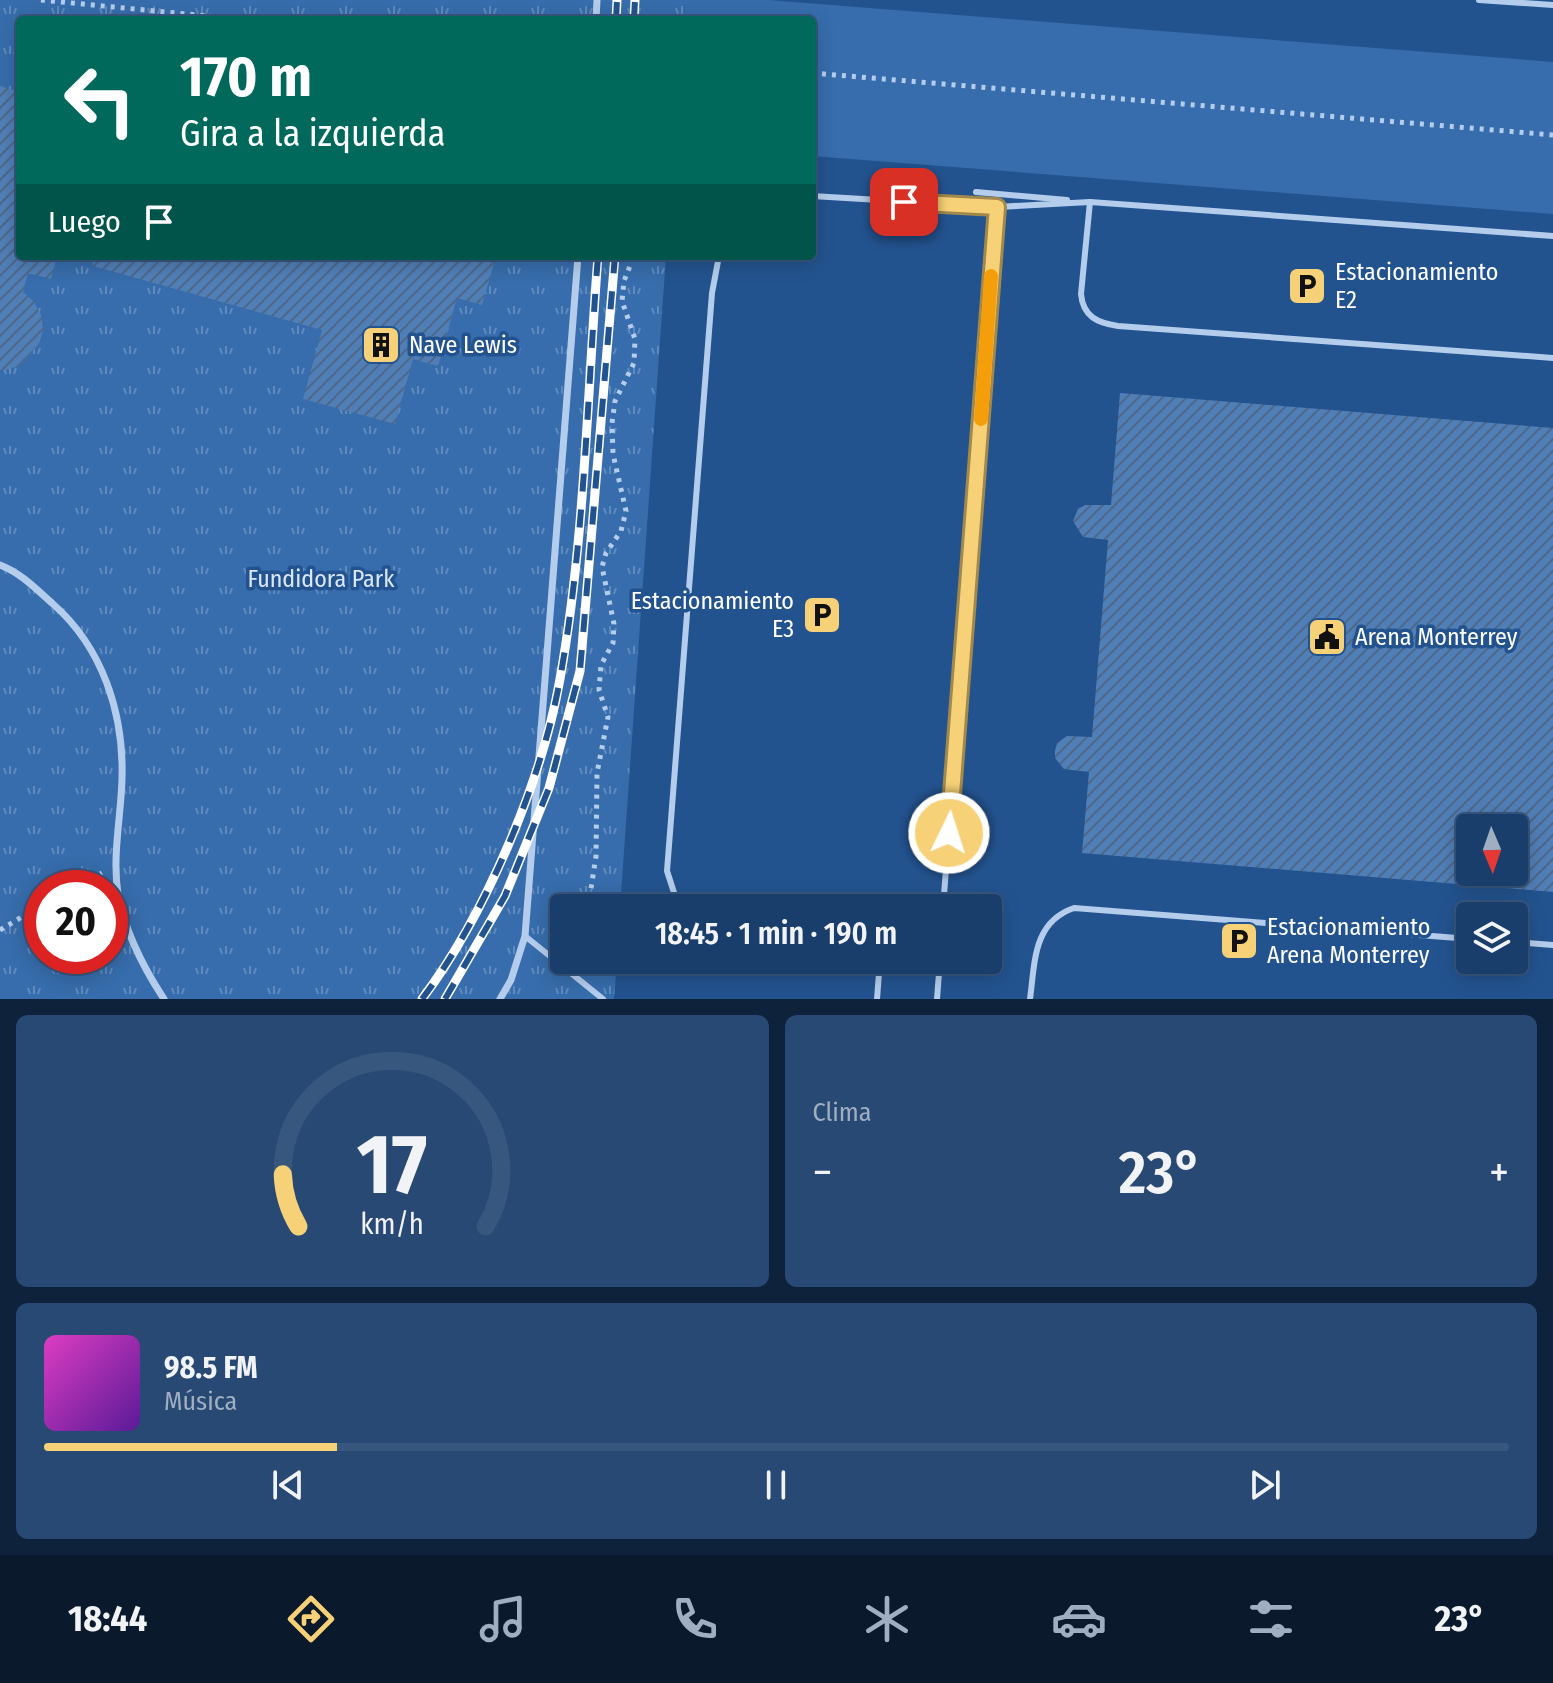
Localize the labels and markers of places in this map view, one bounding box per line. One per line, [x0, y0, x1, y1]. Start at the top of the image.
pin [870, 168, 938, 236]
place label: Estacionamiento E2 [1335, 258, 1498, 314]
parking icon: Estacionamiento E2 [1286, 265, 1328, 307]
building icon: Nave Lewis [360, 324, 402, 366]
place label: Nave Lewis [409, 331, 517, 359]
place label: Estacionamiento E3 [631, 587, 794, 643]
parking icon: Estacionamiento E3 [801, 594, 843, 636]
public building icon: Arena Monterrey [1306, 616, 1348, 658]
place label: Arena Monterrey [1355, 623, 1518, 651]
place label: Estacionamiento Arena Monterrey [1267, 913, 1430, 969]
parking icon: Estacionamiento Arena Monterrey [1218, 920, 1260, 962]

